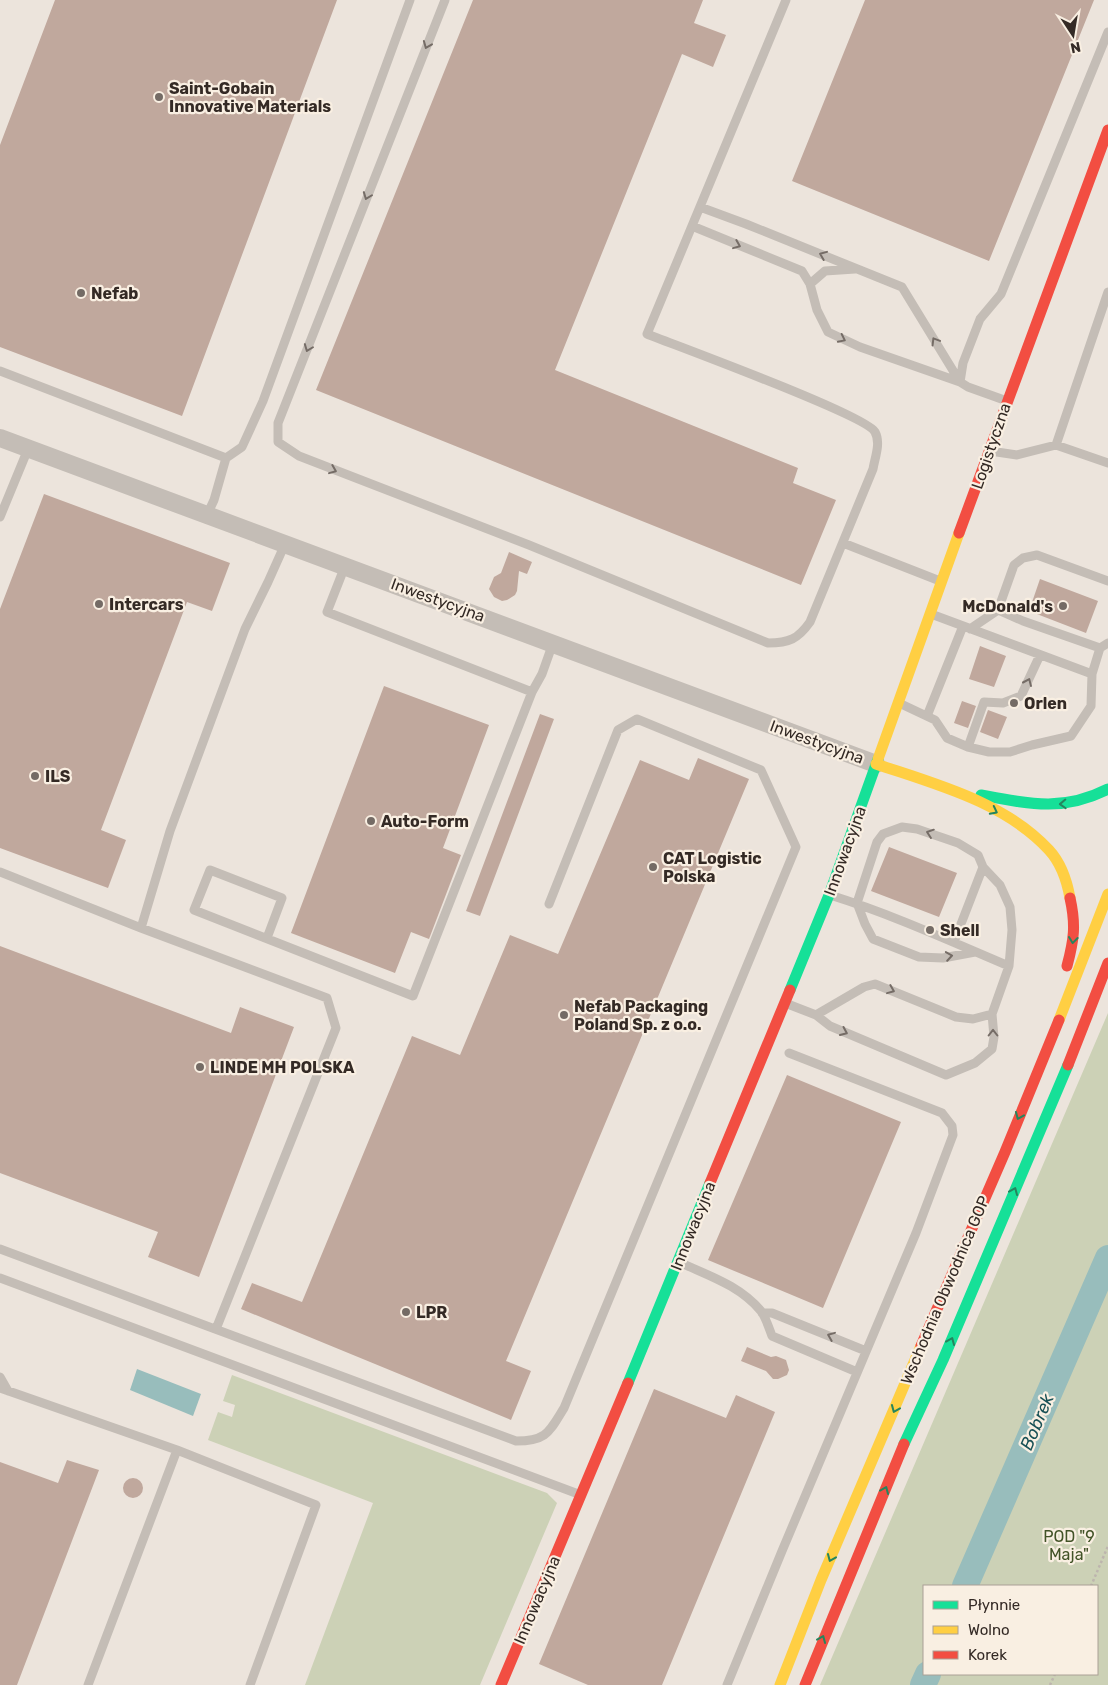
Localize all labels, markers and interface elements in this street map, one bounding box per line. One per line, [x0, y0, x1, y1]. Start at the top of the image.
north arrow [1048, 10, 1098, 60]
text: N [1069, 38, 1082, 57]
one-way arrow [422, 40, 433, 49]
place label: Saint-Gobain Innovative Materials [169, 79, 331, 116]
marker: Saint-Gobain Innovative Materials [153, 91, 165, 103]
one-way arrow [362, 191, 373, 200]
one-way arrow [732, 238, 741, 249]
one-way arrow [819, 251, 828, 261]
place label: Nefab [91, 284, 138, 303]
marker: Nefab [75, 287, 87, 299]
one-way arrow [837, 333, 846, 343]
one-way arrow [931, 337, 941, 346]
one-way arrow [303, 343, 314, 352]
street label: Logistyczna [967, 400, 1015, 492]
one-way arrow [329, 465, 337, 475]
street label: Inwestycyjna [388, 574, 488, 626]
place label: Intercars [109, 595, 184, 614]
place label: McDonald's [962, 597, 1053, 616]
marker: Intercars [93, 598, 105, 610]
marker: McDonald's [1057, 600, 1069, 612]
one-way arrow [1022, 678, 1032, 687]
place label: Orlen [1024, 694, 1067, 713]
marker: Orlen [1008, 697, 1020, 709]
street label: Inwestycyjna [767, 716, 867, 768]
place label: ILS [45, 767, 71, 786]
marker: ILS [29, 770, 41, 782]
one-way arrow [1058, 799, 1066, 809]
street label: Innowacyjna [820, 804, 870, 898]
one-way arrow [989, 805, 998, 815]
place label: Auto-Form [381, 812, 469, 831]
marker: Auto-Form [365, 815, 377, 827]
one-way arrow [926, 829, 935, 839]
place label: CAT Logistic Polska [663, 849, 762, 886]
marker: CAT Logistic Polska [647, 861, 659, 873]
place label: Shell [940, 921, 980, 940]
marker: Shell [924, 924, 936, 936]
one-way arrow [1067, 936, 1078, 944]
one-way arrow [945, 952, 953, 962]
one-way arrow [886, 984, 894, 994]
place label: Nefab Packaging Poland Sp. z o.o. [574, 997, 708, 1034]
marker: Nefab Packaging Poland Sp. z o.o. [558, 1009, 570, 1021]
one-way arrow [839, 1025, 848, 1036]
one-way arrow [988, 1029, 998, 1037]
place label: LINDE MH POLSKA [210, 1058, 355, 1077]
marker: LINDE MH POLSKA [194, 1061, 206, 1073]
one-way arrow [1014, 1111, 1025, 1120]
street label: Innowacyjna [667, 1179, 719, 1273]
one-way arrow [1008, 1187, 1019, 1196]
street label: Wschodnia Obwodnica GOP [897, 1193, 993, 1387]
place label: LPR [416, 1303, 447, 1322]
marker: LPR [400, 1306, 412, 1318]
one-way arrow [827, 1332, 836, 1343]
one-way arrow [945, 1337, 955, 1346]
water label: Bobrek [1015, 1390, 1059, 1454]
one-way arrow [890, 1404, 901, 1413]
one-way arrow [879, 1486, 889, 1495]
park label: POD "9 Maja" [1043, 1527, 1095, 1564]
street label: Innowacyjna [510, 1553, 564, 1647]
one-way arrow [826, 1553, 837, 1562]
legend [923, 1585, 1098, 1675]
text: Płynnie [968, 1596, 1020, 1614]
text: Wolno [968, 1621, 1010, 1639]
one-way arrow [816, 1636, 826, 1644]
text: Korek [968, 1646, 1007, 1664]

